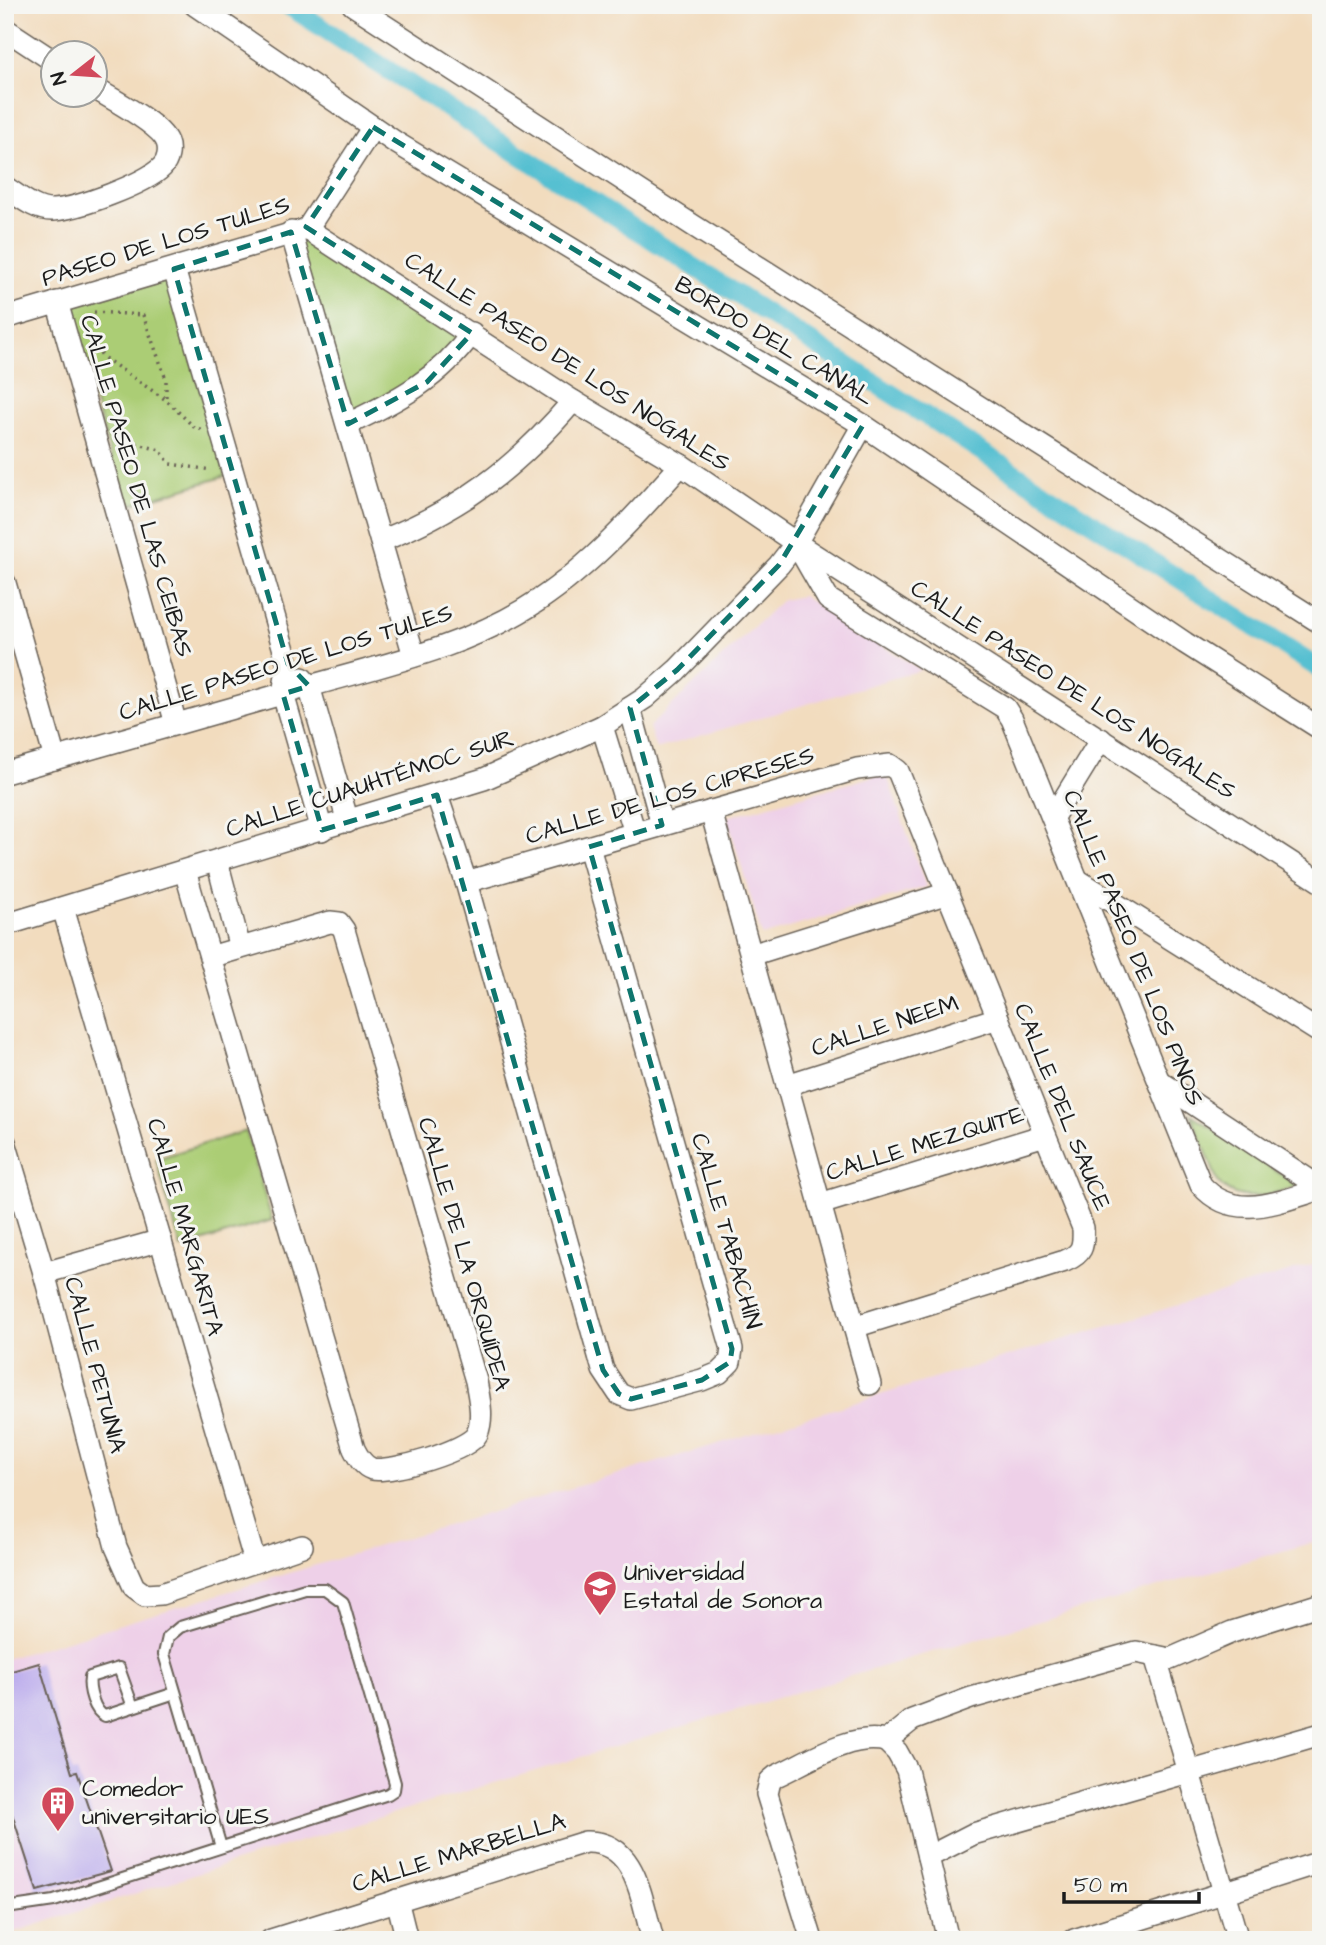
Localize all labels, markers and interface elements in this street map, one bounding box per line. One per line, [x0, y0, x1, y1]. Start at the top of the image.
north arrow [38, 38, 108, 108]
text: N [45, 69, 74, 88]
street label: PASEO DE LOS TULES [38, 188, 294, 296]
street label: CALLE PASEO DE LOS NOGALES [398, 244, 736, 480]
street label: BORDO DEL CANAL [668, 268, 880, 414]
street label: CALLE PASEO DE LAS CEIBAS [71, 311, 201, 661]
street label: CALLE PASEO DE LOS NOGALES [904, 572, 1242, 808]
street label: CALLE PASEO DE LOS TULES [115, 596, 457, 730]
street label: CALLE CUAUHTÉMOC SUR [222, 721, 518, 847]
street label: CALLE DE LOS CIPRESES [522, 738, 818, 854]
street label: CALLE PASEO DE LOS PINOS [1054, 785, 1212, 1111]
street label: CALLE NEEM [807, 986, 963, 1066]
street label: CALLE DEL SAUCE [1005, 998, 1119, 1216]
street label: CALLE MEZQUITE [822, 1098, 1028, 1190]
street label: CALLE DE LA ORQUÍDEA [409, 1113, 519, 1395]
street label: CALLE MARGARITA [138, 1114, 232, 1340]
street label: CALLE TABACHÍN [682, 1129, 770, 1333]
street label: CALLE PETUNIA [55, 1273, 135, 1457]
place label: Universidad Estatal de Sonora [624, 1556, 822, 1618]
school or university icon: Universidad Estatal de Sonora [581, 1568, 619, 1617]
place label: Comedor universitario UES [82, 1772, 269, 1834]
building icon: Comedor universitario UES [39, 1784, 77, 1833]
street label: CALLE MARBELLA [348, 1804, 570, 1902]
scale bar [1064, 1861, 1198, 1905]
text: 50 m [1074, 1871, 1128, 1900]

